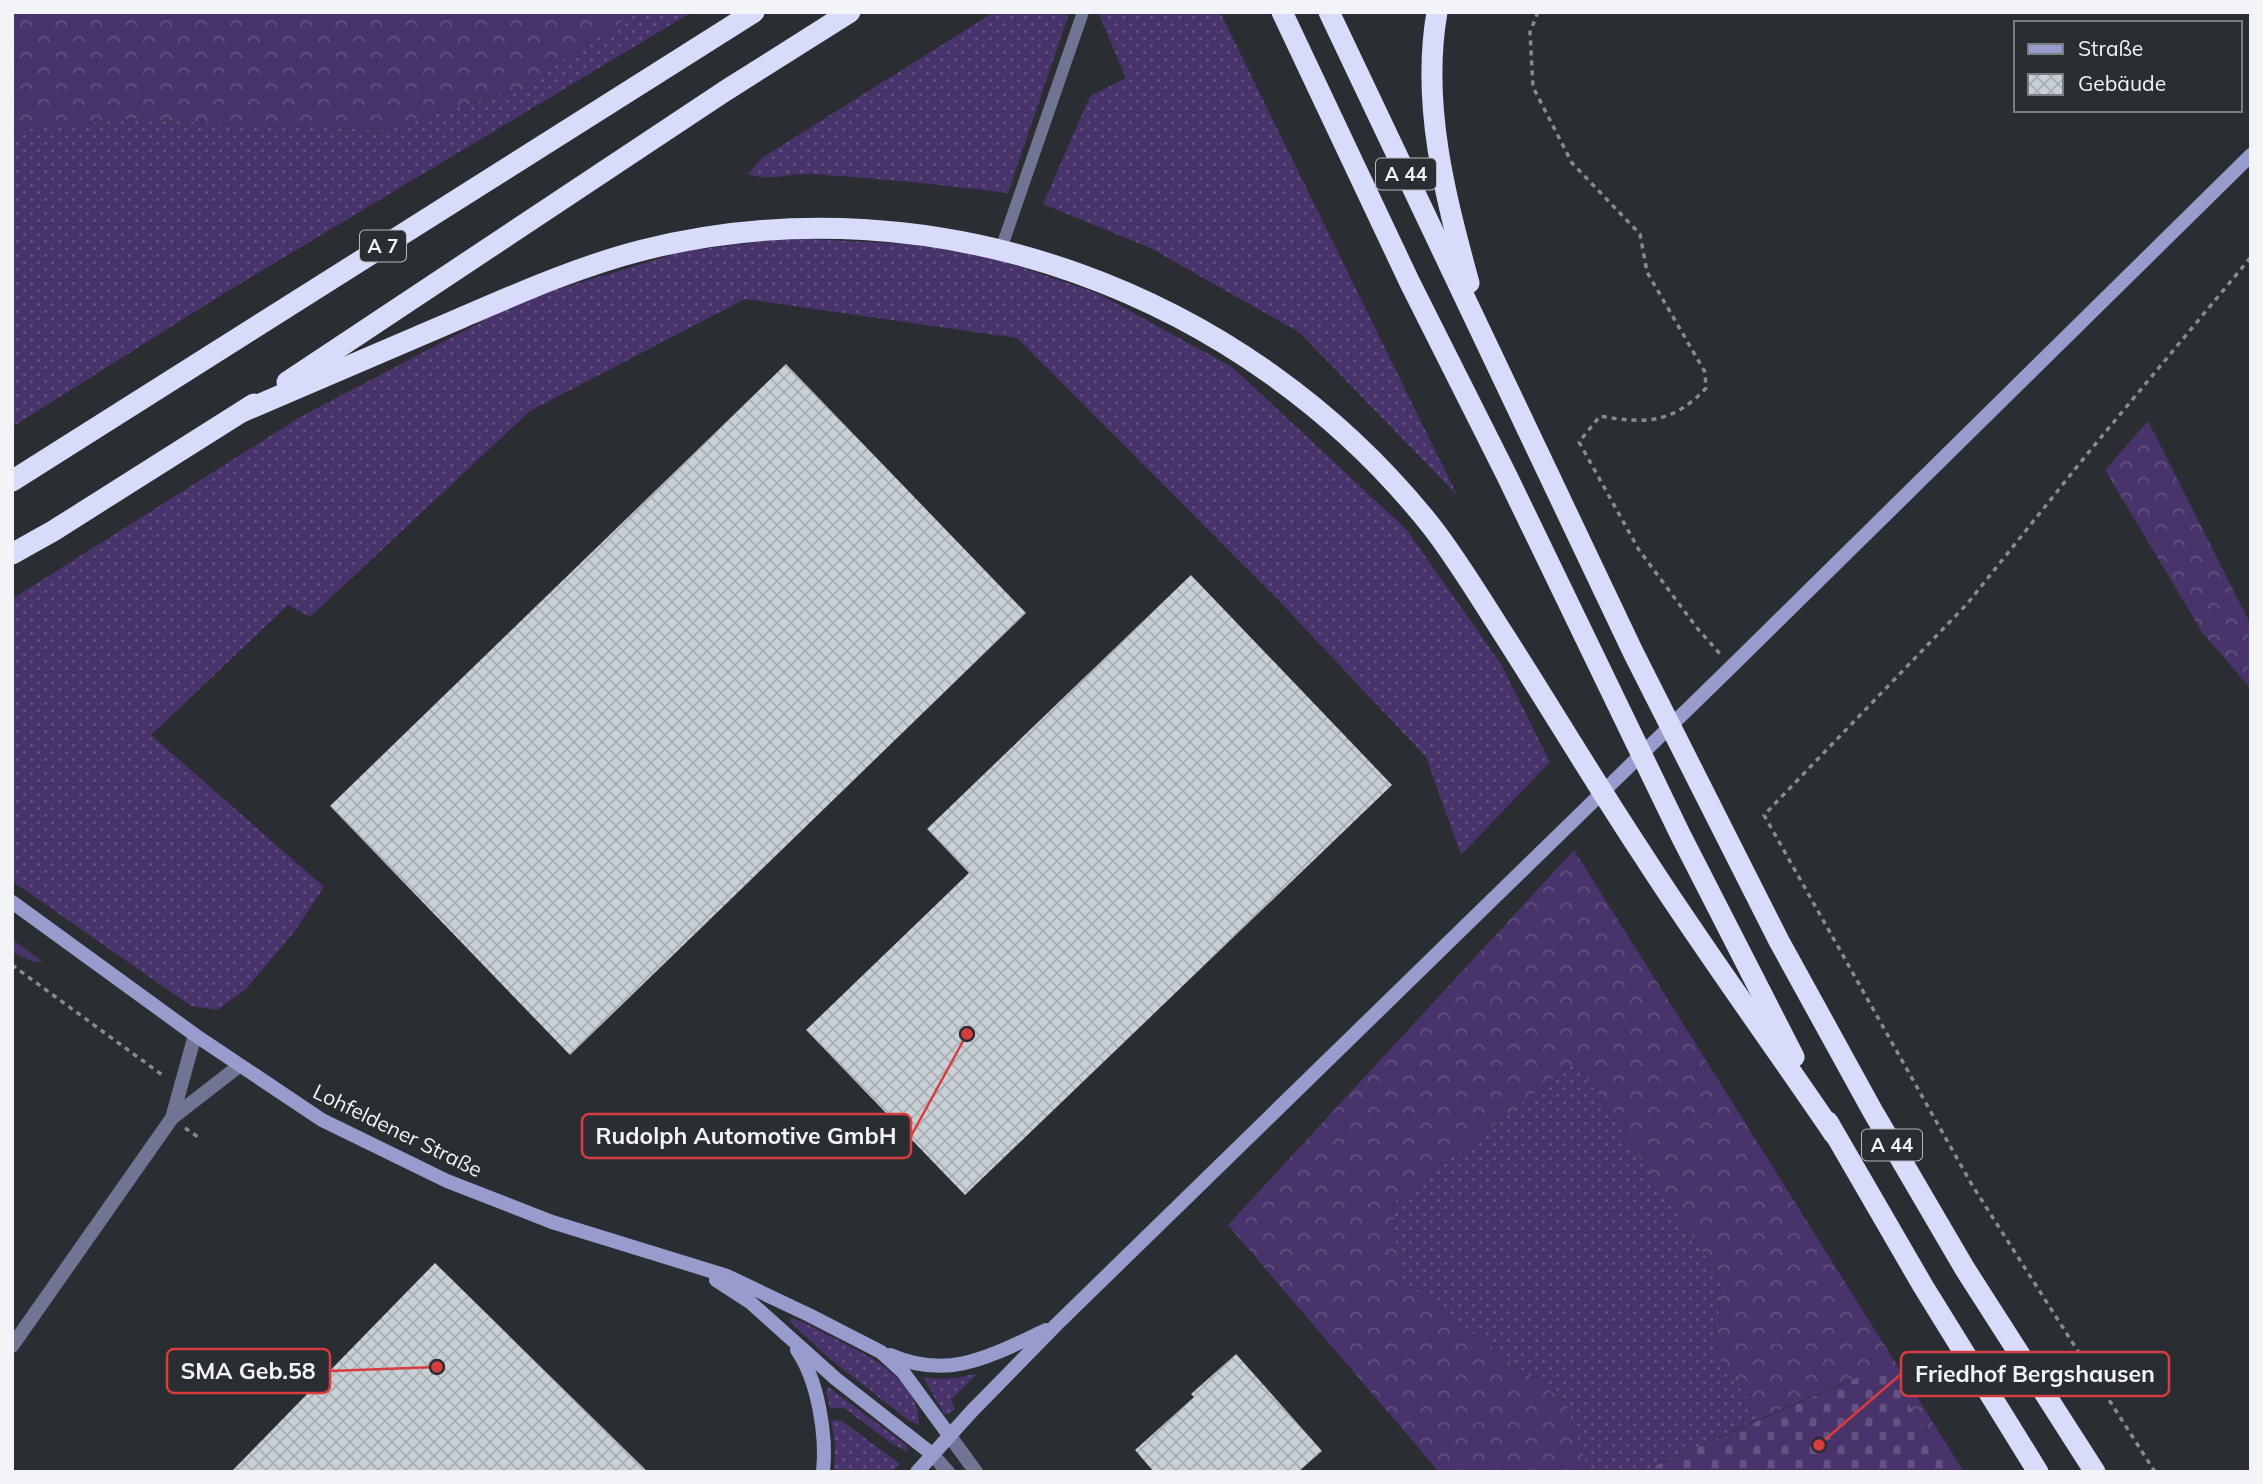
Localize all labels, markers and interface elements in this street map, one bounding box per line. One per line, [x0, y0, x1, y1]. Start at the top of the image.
legend [2014, 21, 2242, 112]
text: Straße [2078, 35, 2143, 61]
text: Gebäude [2078, 70, 2166, 96]
road number: A 44 [1376, 158, 1436, 190]
road number: A 7 [360, 230, 406, 262]
street label: Lohfeldener Straße [309, 1078, 487, 1182]
callout: Rudolph Automotive GmbH [582, 1114, 911, 1158]
text: Rudolph Automotive GmbH [595, 1121, 897, 1150]
road number: A 44 [1862, 1130, 1922, 1161]
callout: SMA Geb.58 [167, 1349, 330, 1393]
callout: Friedhof Bergshausen [1901, 1352, 2169, 1396]
text: SMA Geb.58 [180, 1356, 316, 1385]
text: Friedhof Bergshausen [1915, 1359, 2155, 1388]

